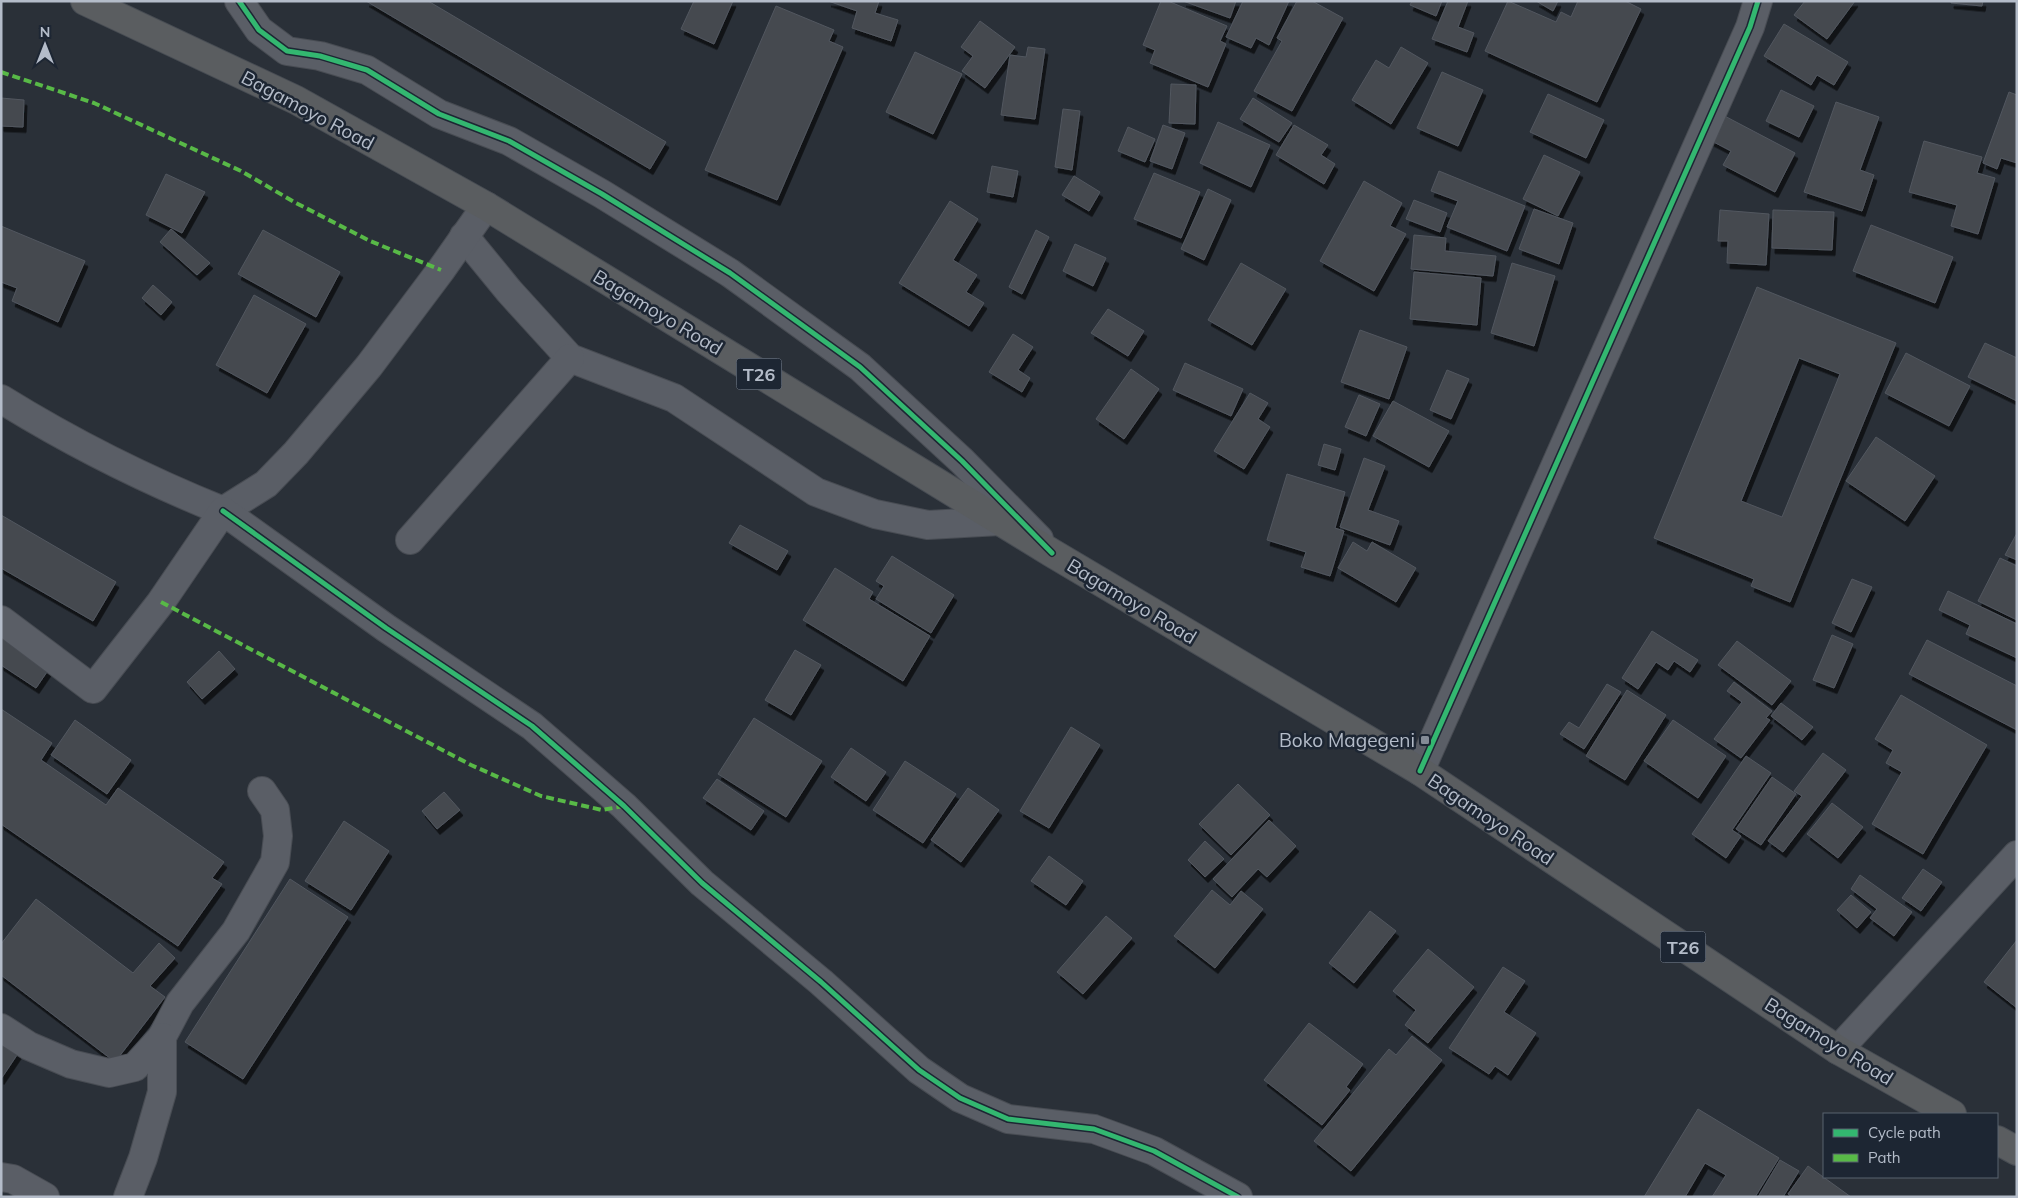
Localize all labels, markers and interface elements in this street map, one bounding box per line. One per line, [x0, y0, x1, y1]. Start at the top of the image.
north arrow [20, 20, 70, 70]
text: N [40, 23, 50, 41]
street label: Bagamoyo Road [238, 65, 378, 155]
street label: Bagamoyo Road [589, 264, 727, 360]
road number: T26 [736, 358, 782, 389]
street label: Bagamoyo Road [1063, 553, 1201, 649]
place label: Boko Magegeni [1279, 728, 1415, 752]
marker: Boko Magegeni [1419, 734, 1431, 746]
street label: Bagamoyo Road [1423, 768, 1559, 870]
road number: T26 [1660, 932, 1706, 962]
street label: Bagamoyo Road [1760, 992, 1898, 1090]
legend [1823, 1113, 1998, 1178]
text: Cycle path [1868, 1123, 1941, 1142]
text: Path [1868, 1148, 1900, 1167]

